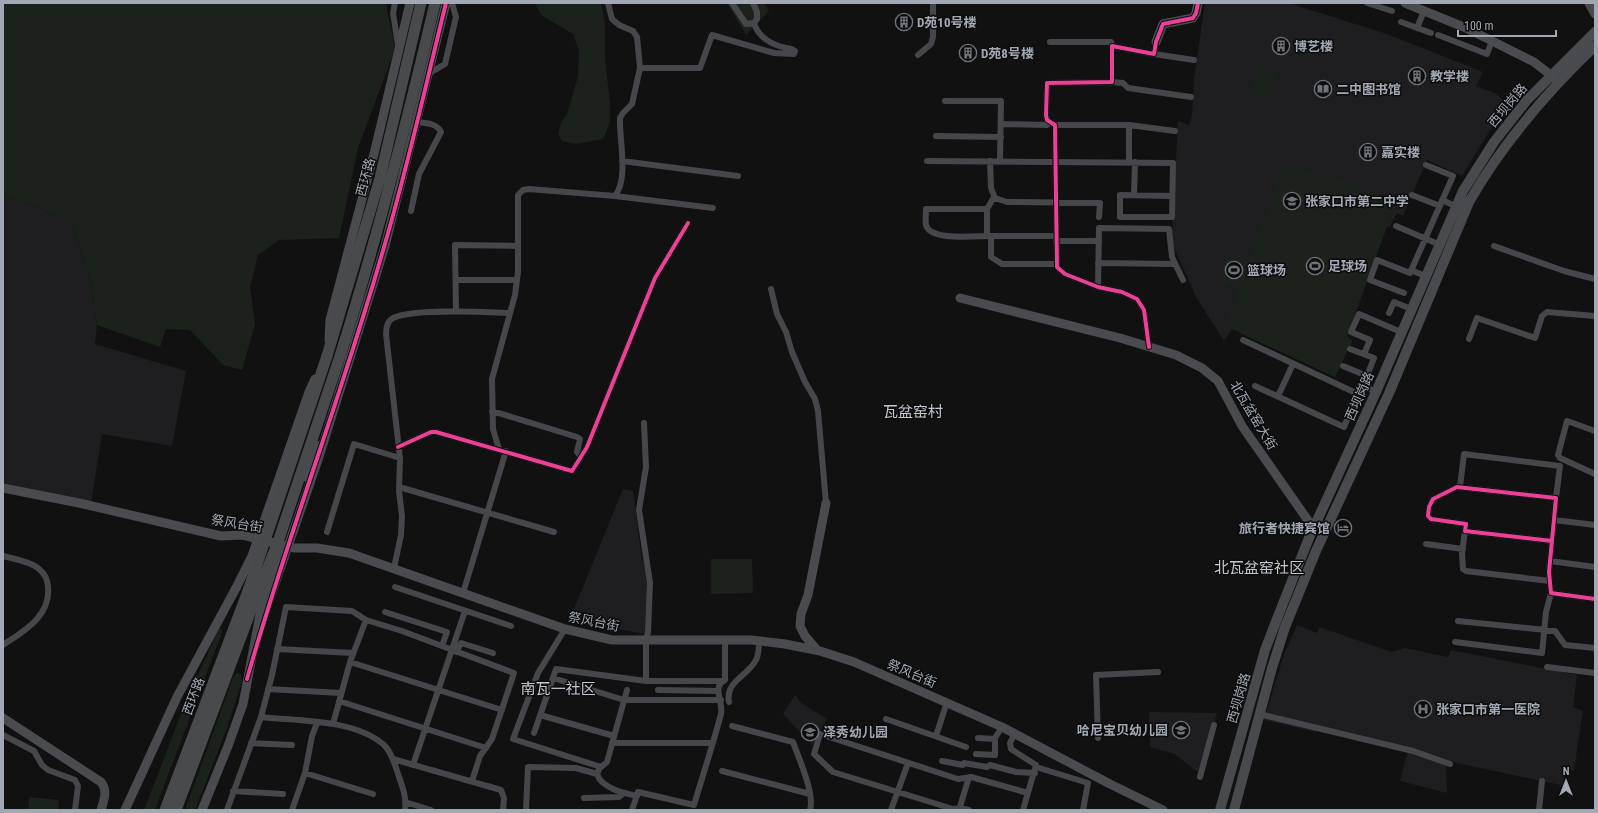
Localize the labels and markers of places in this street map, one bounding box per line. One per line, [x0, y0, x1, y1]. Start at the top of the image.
building icon: D苑10号楼 [894, 12, 914, 32]
place label: D苑10号楼 [917, 15, 976, 30]
building icon: 博艺楼 [1271, 36, 1291, 56]
place label: 博艺楼 [1294, 39, 1333, 54]
building icon: D苑8号楼 [958, 43, 978, 63]
place label: D苑8号楼 [981, 46, 1034, 61]
building icon: 教学楼 [1407, 66, 1427, 86]
place label: 教学楼 [1430, 69, 1469, 84]
library icon: 二中图书馆 [1313, 79, 1333, 99]
place label: 二中图书馆 [1336, 82, 1401, 97]
building icon: 嘉实楼 [1358, 142, 1378, 162]
place label: 嘉实楼 [1381, 145, 1420, 160]
school or university icon: 张家口市第二中学 [1282, 191, 1302, 211]
place label: 张家口市第二中学 [1305, 194, 1409, 209]
sports icon: 足球场 [1305, 256, 1325, 276]
place label: 足球场 [1328, 259, 1367, 274]
sports icon: 篮球场 [1224, 260, 1244, 280]
place label: 篮球场 [1247, 263, 1286, 278]
hotel icon: 旅行者快捷宾馆 [1333, 518, 1353, 538]
place label: 旅行者快捷宾馆 [1239, 521, 1330, 536]
hospital icon: 张家口市第一医院 [1413, 699, 1433, 719]
place label: 张家口市第一医院 [1436, 702, 1540, 717]
school or university icon: 哈尼宝贝幼儿园 [1171, 720, 1191, 740]
school or university icon: 泽秀幼儿园 [800, 722, 820, 742]
place label: 哈尼宝贝幼儿园 [1077, 723, 1168, 738]
place label: 泽秀幼儿园 [823, 725, 888, 740]

